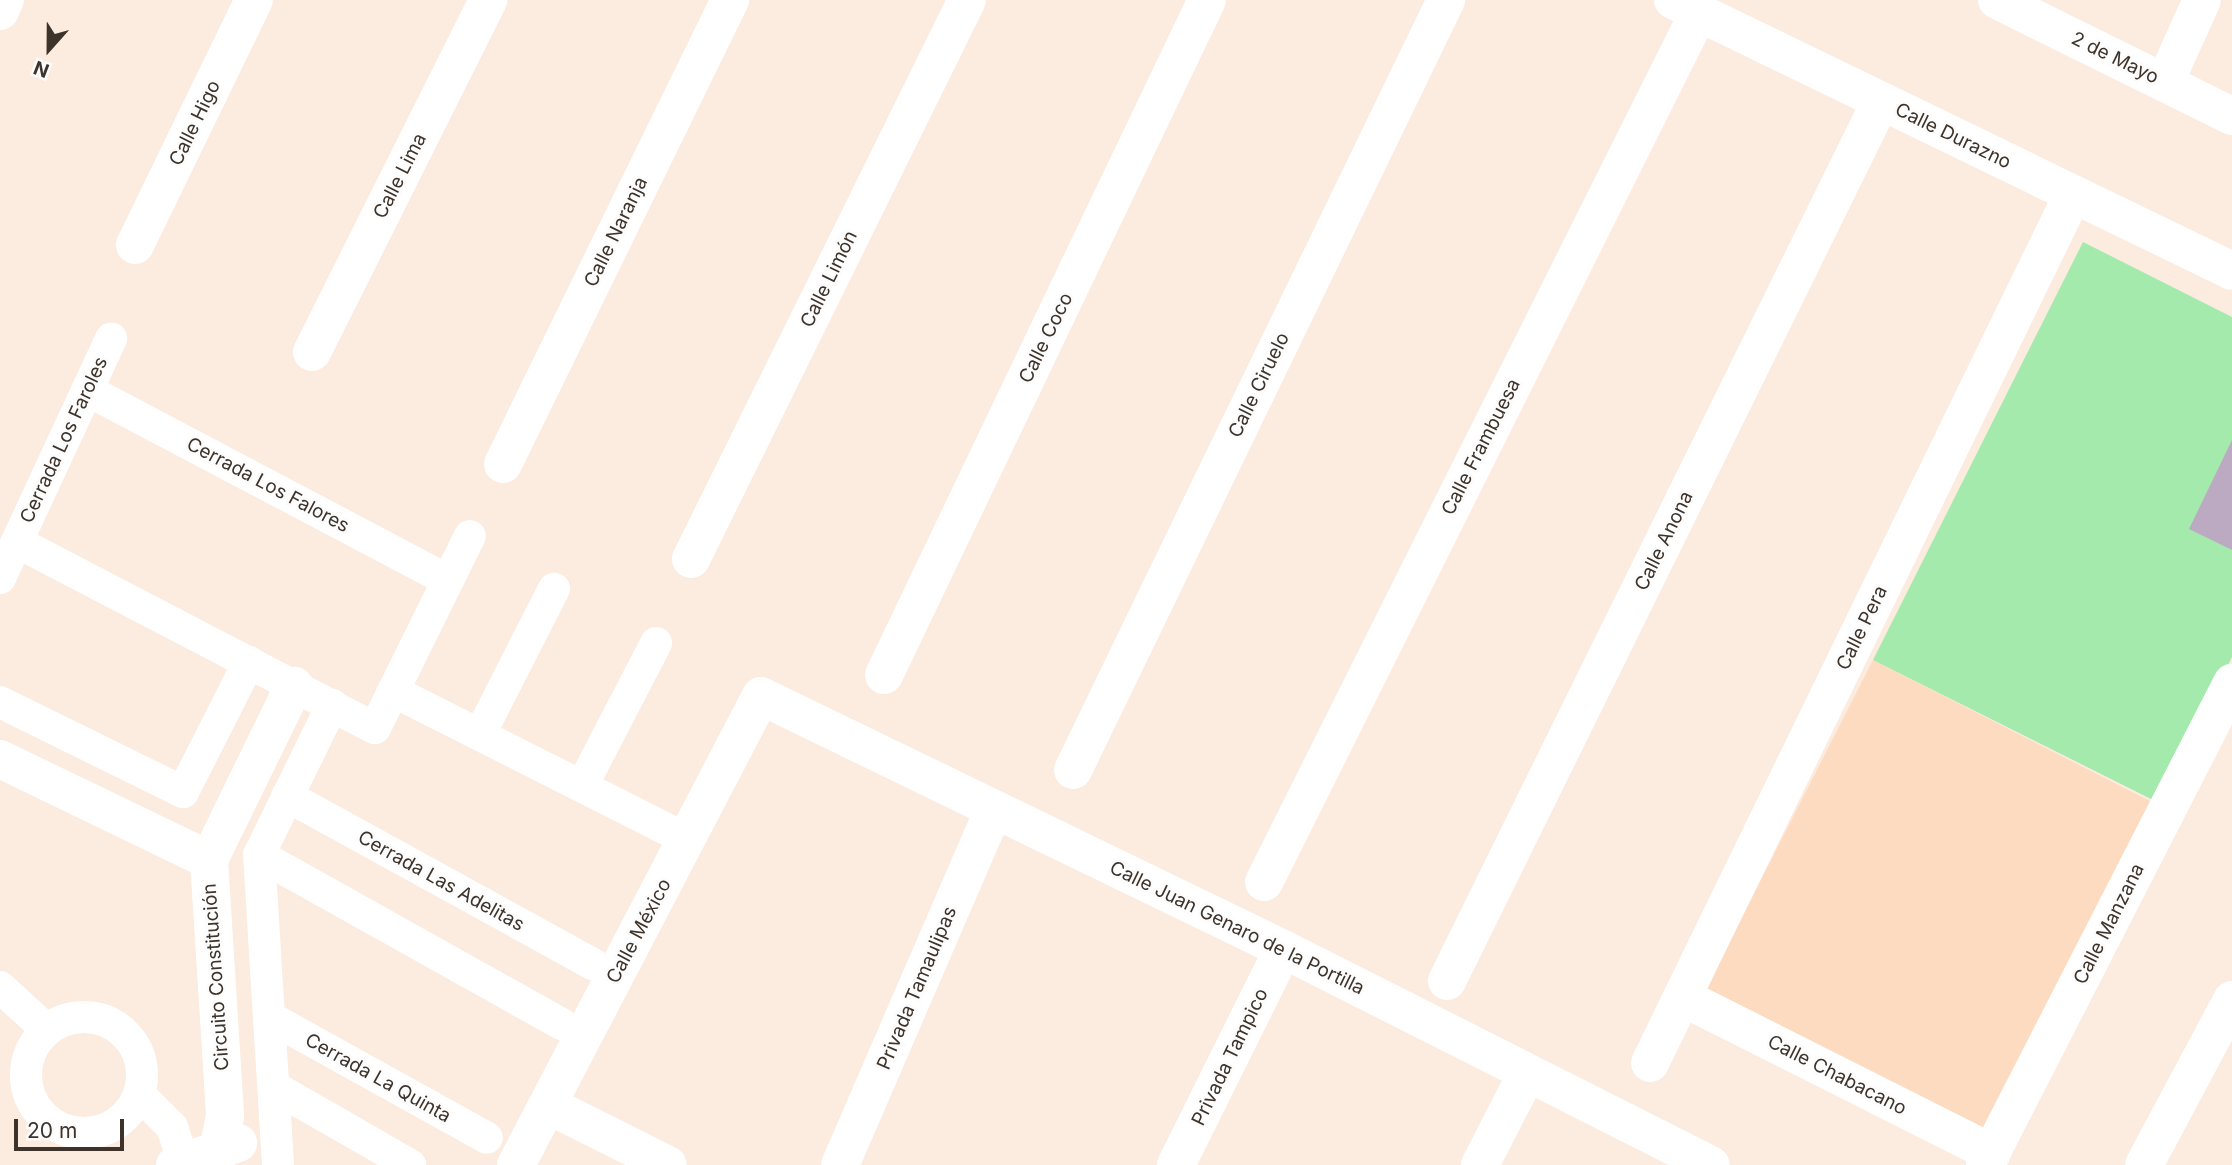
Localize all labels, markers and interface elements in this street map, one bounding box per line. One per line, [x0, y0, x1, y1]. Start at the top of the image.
north arrow [14, 14, 84, 84]
street label: 2 de Mayo [2068, 27, 2162, 89]
text: N [30, 56, 52, 82]
street label: Calle Higo [165, 77, 225, 169]
street label: Calle Durazno [1891, 98, 2015, 174]
street label: Calle Lima [369, 129, 431, 223]
street label: Calle Naranja [580, 173, 652, 291]
street label: Calle Limón [796, 227, 862, 331]
street label: Calle Coco [1014, 289, 1078, 387]
street label: Calle Ciruelo [1224, 329, 1294, 441]
street label: Cerrada Los Faroles [15, 353, 113, 527]
street label: Calle Frambuesa [1437, 375, 1525, 519]
street label: Cerrada Los Falores [183, 433, 353, 537]
street label: Calle Anona [1630, 488, 1698, 594]
street label: Calle Pera [1832, 582, 1892, 674]
street label: Cerrada Las Adelitas [354, 826, 528, 936]
street label: Calle Juan Genaro de la Portilla [1106, 856, 1368, 1000]
street label: Calle Manzana [2069, 860, 2149, 988]
street label: Calle México [602, 875, 676, 987]
street label: Circuito Constitución [198, 883, 234, 1071]
street label: Privada Tamaulipas [872, 903, 962, 1073]
street label: Privada Tampico [1187, 985, 1273, 1129]
street label: Cerrada La Quinta [301, 1028, 455, 1128]
street label: Calle Chabacano [1764, 1030, 1910, 1120]
scale bar [18, 1106, 128, 1150]
text: 20 m [27, 1118, 77, 1143]

